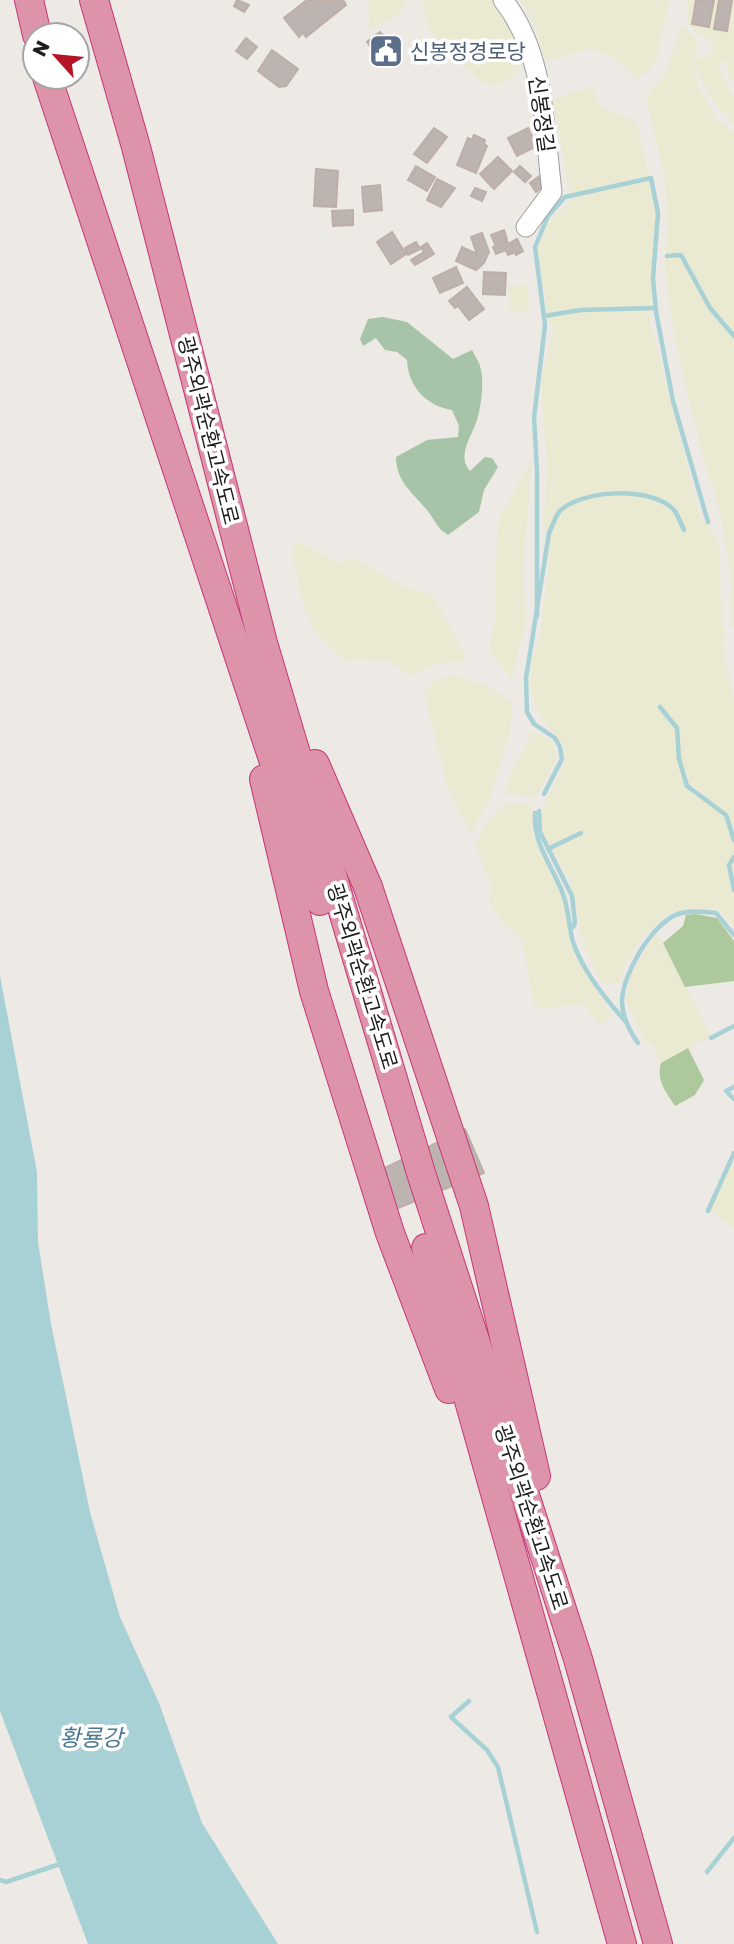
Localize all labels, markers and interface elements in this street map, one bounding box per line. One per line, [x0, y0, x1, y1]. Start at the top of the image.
north arrow [21, 21, 91, 91]
public building icon: 신봉정경로당 [367, 32, 405, 70]
text: N [27, 36, 54, 60]
place label: 신봉정경로당 [410, 38, 526, 64]
street label: 신봉정길 [524, 74, 560, 154]
street label: 광주외곽순환고속도로 [173, 333, 245, 527]
street label: 광주외곽순환고속도로 [322, 880, 404, 1072]
street label: 광주외곽순환고속도로 [490, 1421, 574, 1613]
water label: 황룡강 [59, 1723, 126, 1751]

